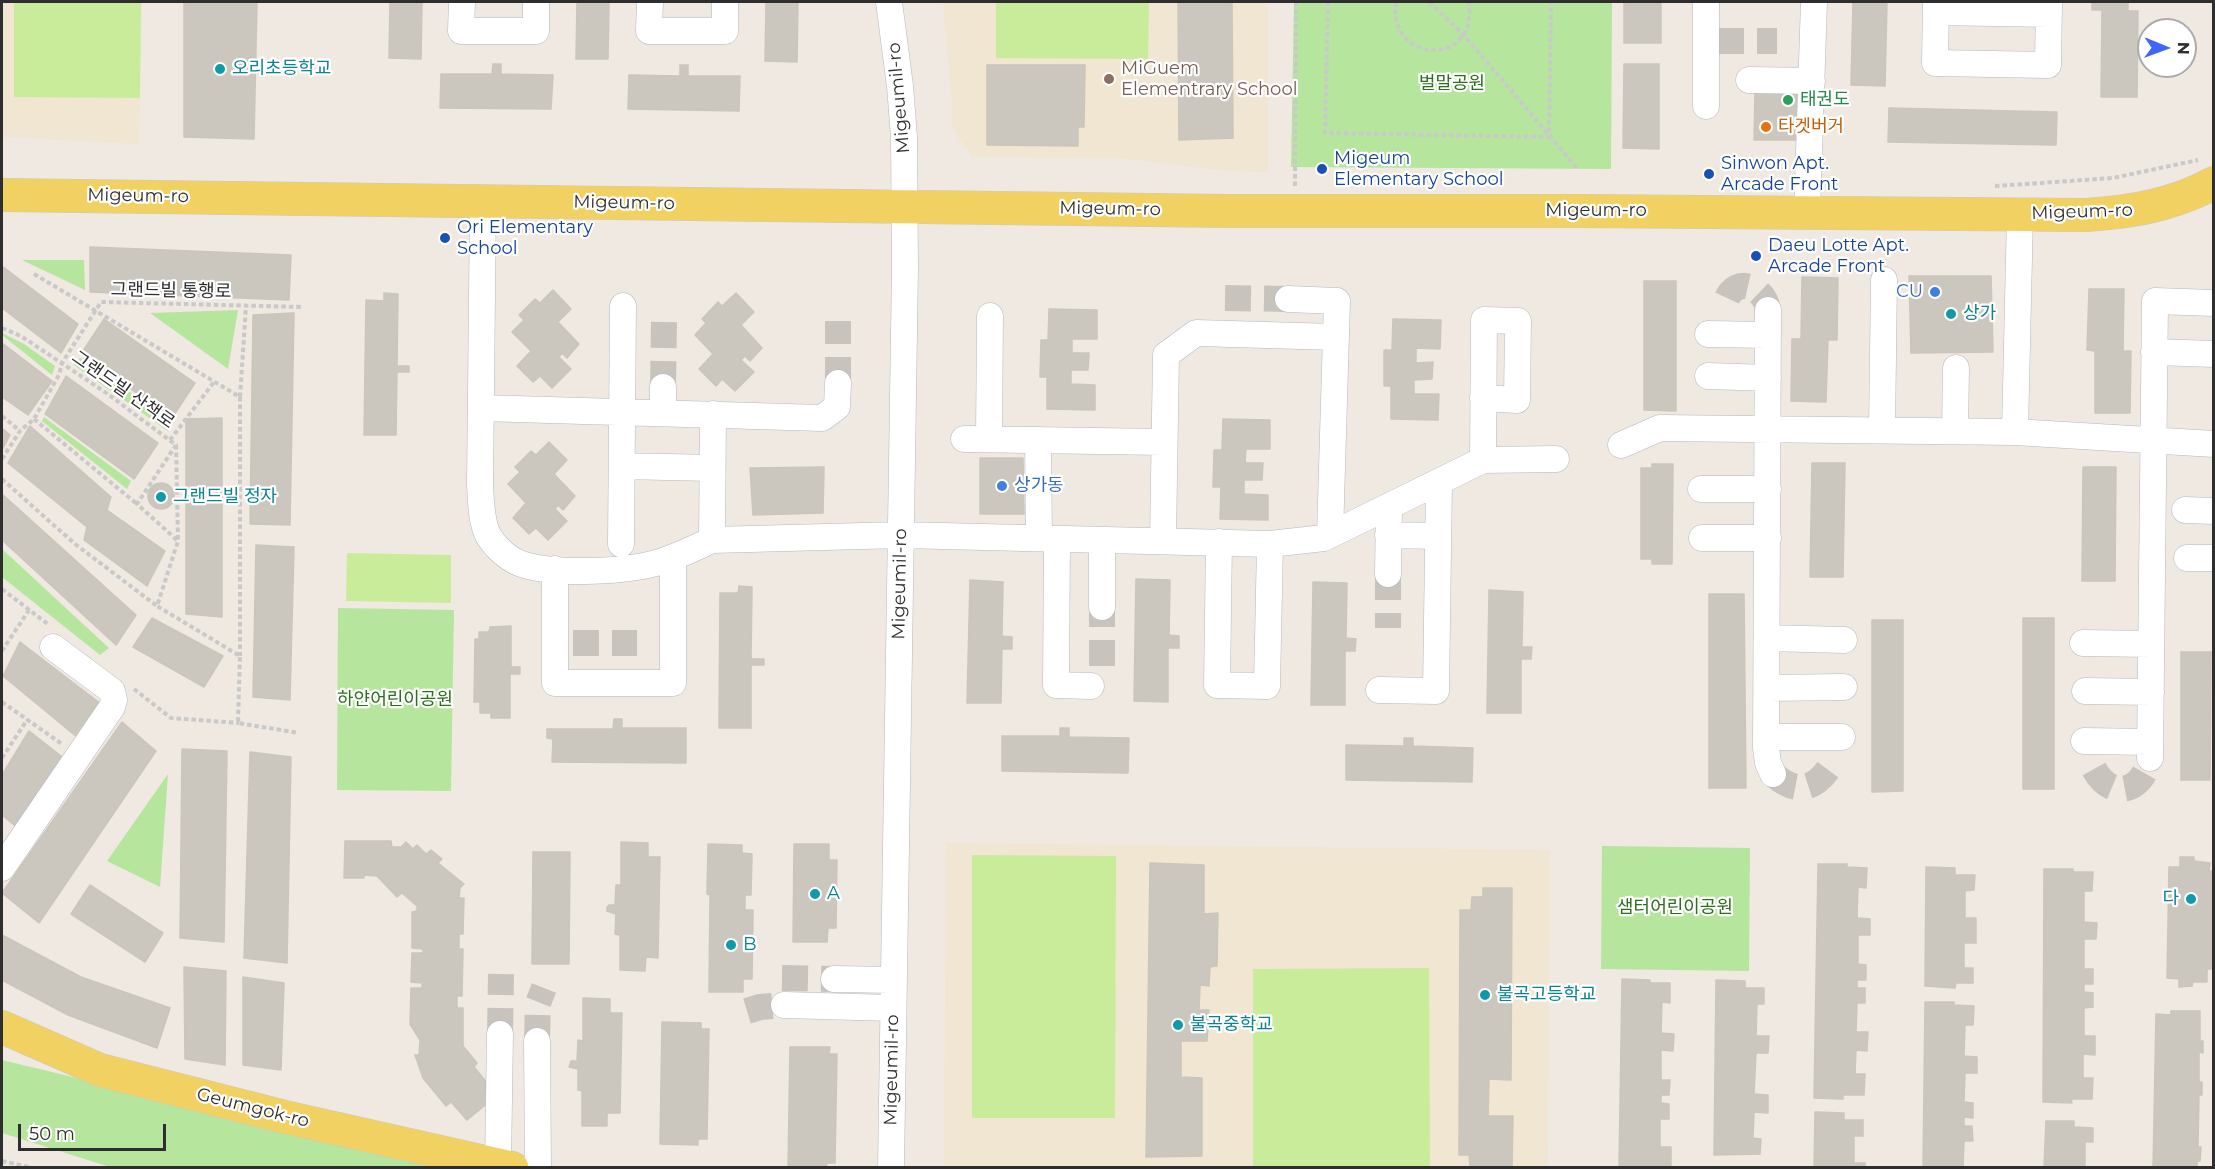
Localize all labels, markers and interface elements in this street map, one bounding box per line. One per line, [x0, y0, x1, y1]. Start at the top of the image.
north arrow [2137, 18, 2197, 78]
street label: Migeumil-ro [883, 42, 915, 154]
text: N [2174, 42, 2193, 55]
place label: 오리초등학교 [232, 58, 331, 80]
place label: MiGuem Elementrary School [1121, 58, 1298, 100]
marker: 오리초등학교 [213, 62, 227, 76]
marker: MiGuem Elementrary School [1102, 72, 1116, 86]
park label: 벌말공원 [1419, 73, 1485, 95]
place label: 태권도 [1800, 89, 1850, 111]
marker: 태권도 [1781, 93, 1795, 107]
place label: 타겟버거 [1778, 116, 1844, 138]
marker: 타겟버거 [1759, 120, 1773, 134]
place label: Migeum Elementary School [1334, 148, 1504, 190]
place label: Sinwon Apt. Arcade Front [1721, 153, 1838, 195]
marker: Migeum Elementary School [1315, 162, 1329, 176]
marker: Sinwon Apt. Arcade Front [1702, 167, 1716, 181]
street label: Migeum-ro [87, 184, 189, 208]
street label: Migeum-ro [573, 191, 675, 215]
street label: Migeum-ro [1059, 197, 1161, 221]
street label: Migeum-ro [2031, 199, 2133, 225]
street label: Migeum-ro [1545, 200, 1647, 222]
place label: Ori Elementary School [457, 217, 593, 260]
marker: Ori Elementary School [438, 231, 452, 245]
place label: Daeu Lotte Apt. Arcade Front [1768, 235, 1909, 278]
marker: Daeu Lotte Apt. Arcade Front [1749, 249, 1763, 263]
street label: 그랜드빌 통행로 [111, 279, 231, 303]
place label: CU [1896, 281, 1923, 303]
marker: CU [1928, 285, 1942, 299]
place label: 상가 [1963, 303, 1996, 325]
marker: 상가 [1944, 307, 1958, 321]
street label: 그랜드빌 산책로 [67, 347, 179, 433]
place label: 상가동 [1014, 475, 1064, 497]
marker: 상가동 [995, 479, 1009, 493]
place label: 그랜드빌 정자 [173, 486, 277, 508]
marker: 그랜드빌 정자 [154, 490, 168, 504]
street label: Migeumil-ro [888, 528, 912, 640]
park label: 하얀어린이공원 [337, 689, 453, 711]
place label: A [827, 883, 840, 905]
marker: A [808, 887, 822, 901]
place label: 다 [2162, 888, 2179, 910]
marker: 다 [2184, 892, 2198, 906]
park label: 샘터어린이공원 [1617, 897, 1733, 919]
place label: B [743, 934, 757, 956]
marker: B [724, 938, 738, 952]
place label: 불곡고등학교 [1497, 984, 1596, 1006]
marker: 불곡고등학교 [1478, 988, 1492, 1002]
street label: Migeumil-ro [880, 1014, 904, 1126]
place label: 불곡중학교 [1190, 1014, 1273, 1036]
marker: 불곡중학교 [1171, 1018, 1185, 1032]
street label: Geumgok-ro [195, 1084, 311, 1132]
scale bar [21, 1112, 170, 1150]
text: 50 m [29, 1123, 75, 1145]

